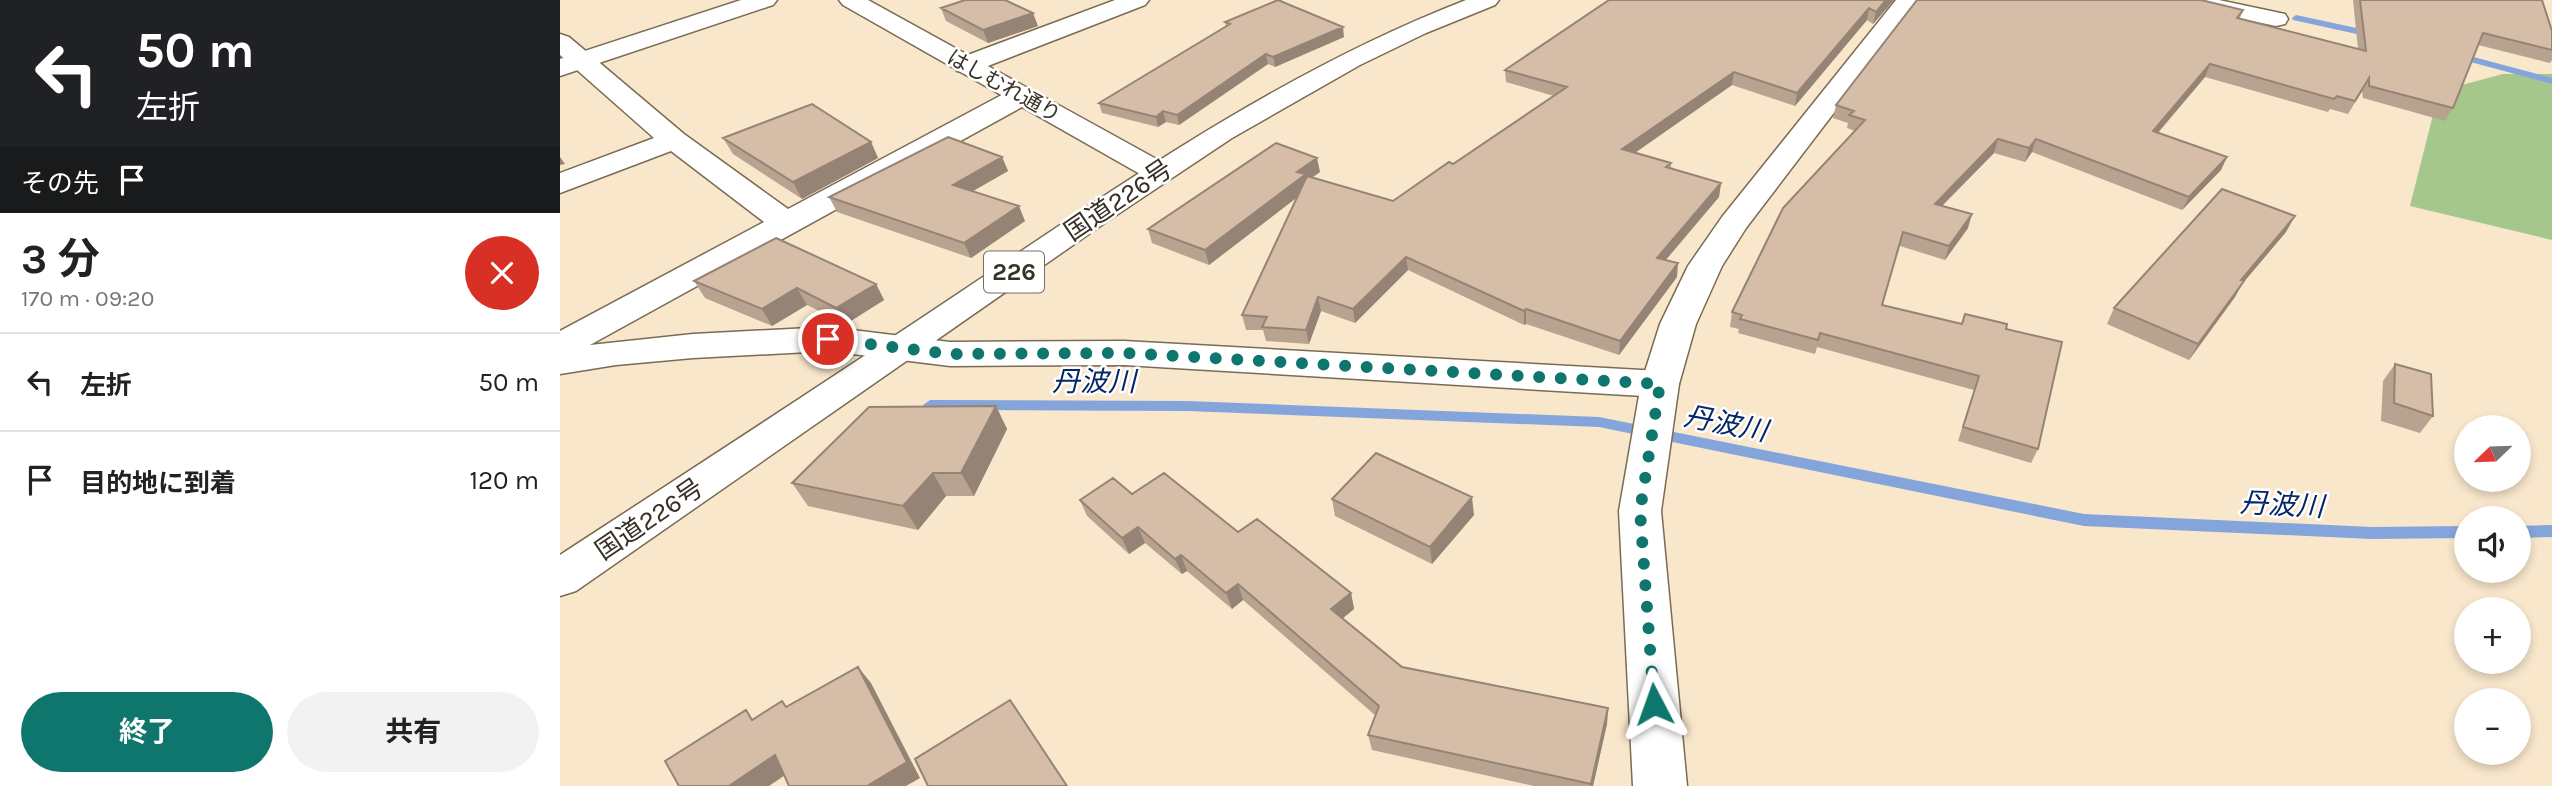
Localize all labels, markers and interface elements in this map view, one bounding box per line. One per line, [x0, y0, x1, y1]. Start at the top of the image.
text: 50 m [136, 22, 254, 79]
icon: left [21, 28, 112, 119]
street label: はしむれ通り [943, 45, 1065, 127]
text: 左折 [136, 89, 200, 126]
street label: 国道226号 [1059, 153, 1178, 248]
icon: arrive [113, 161, 151, 199]
text: その先 [21, 168, 99, 199]
text: 3 分 [21, 234, 100, 284]
button: close [465, 236, 539, 310]
road number: 226 [984, 251, 1044, 292]
text: 170 m · 09:20 [21, 285, 154, 312]
pin [798, 309, 858, 369]
icon: arrive [809, 320, 847, 358]
icon: left [21, 363, 59, 401]
water label: 丹波川 [1052, 365, 1139, 398]
text: 50 m [478, 367, 539, 398]
text: 左折 [80, 370, 132, 401]
water label: 丹波川 [1682, 399, 1773, 448]
north arrow [2454, 415, 2530, 492]
map controls [2454, 415, 2531, 765]
icon: arrive [21, 461, 59, 499]
text: 120 m [469, 465, 539, 496]
text: 目的地に到着 [80, 468, 236, 499]
street label: 国道226号 [590, 472, 709, 567]
water label: 丹波川 [2239, 486, 2328, 523]
button: sound [2454, 506, 2531, 583]
button: + [2454, 597, 2531, 674]
position arrow [1617, 667, 1691, 741]
button: − [2454, 688, 2531, 765]
button: 終了 [21, 692, 273, 772]
button: 共有 [287, 692, 539, 772]

